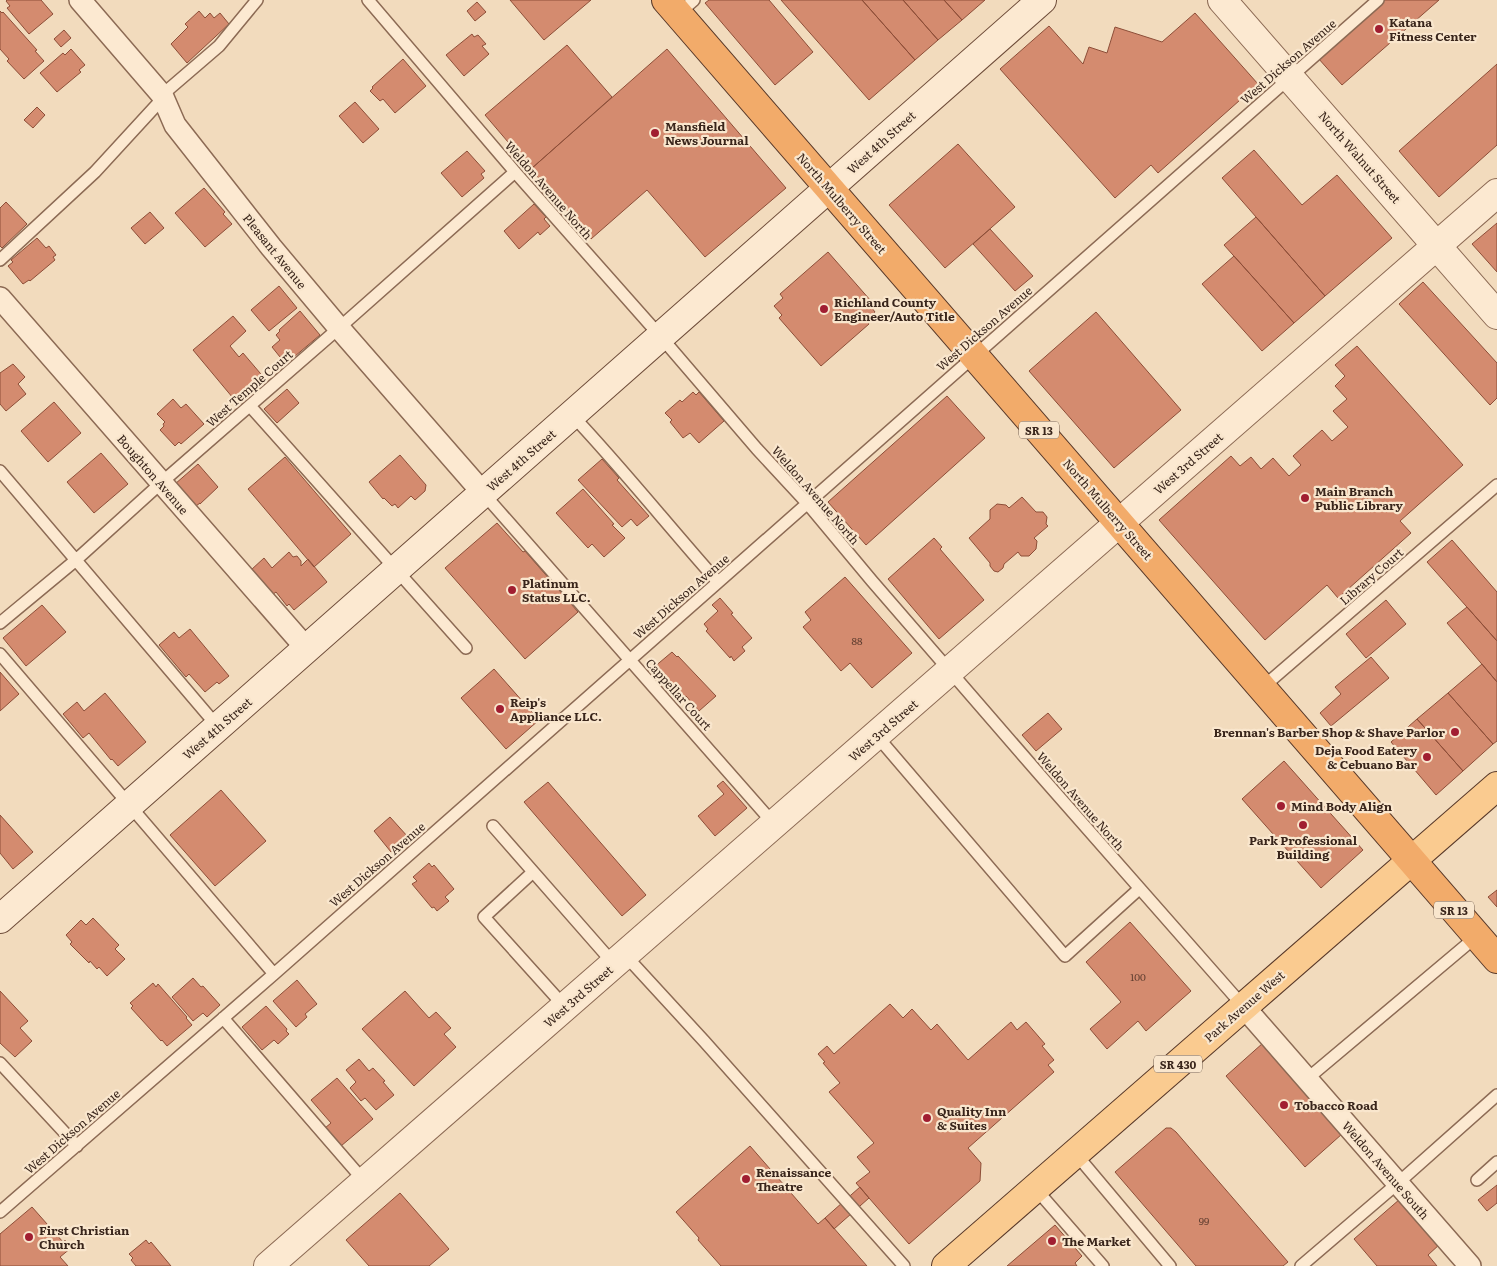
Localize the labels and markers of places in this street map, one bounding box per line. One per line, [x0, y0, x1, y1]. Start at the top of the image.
place label: Katana Fitness Center [1389, 13, 1477, 45]
marker: Katana Fitness Center [1373, 23, 1385, 35]
place label: Mansfield News Journal [665, 117, 749, 149]
marker: Mansfield News Journal [649, 127, 661, 139]
place label: Richland County Engineer/Auto Title [834, 293, 955, 325]
marker: Richland County Engineer/Auto Title [818, 303, 830, 315]
place label: Main Branch Public Library [1315, 482, 1403, 514]
marker: Main Branch Public Library [1299, 492, 1311, 504]
place label: Platinum Status LLC. [522, 574, 591, 606]
marker: Platinum Status LLC. [506, 584, 518, 596]
place label: Reip's Appliance LLC. [510, 693, 602, 725]
marker: Reip's Appliance LLC. [494, 703, 506, 715]
place label: Brennan's Barber Shop & Shave Parlor [1213, 723, 1445, 741]
marker: Brennan's Barber Shop & Shave Parlor [1449, 726, 1461, 738]
place label: Deja Food Eatery & Cebuano Bar [1315, 741, 1418, 773]
marker: Deja Food Eatery & Cebuano Bar [1421, 751, 1433, 763]
place label: Mind Body Align [1291, 797, 1393, 815]
marker: Mind Body Align [1275, 800, 1287, 812]
marker: Park Professional Building [1297, 819, 1309, 831]
place label: Park Professional Building [1249, 831, 1358, 863]
place label: Tobacco Road [1294, 1096, 1378, 1114]
marker: Tobacco Road [1278, 1099, 1290, 1111]
place label: Quality Inn & Suites [937, 1102, 1007, 1134]
marker: Quality Inn & Suites [921, 1112, 933, 1124]
place label: Renaissance Theatre [756, 1163, 832, 1195]
marker: Renaissance Theatre [740, 1173, 752, 1185]
place label: First Christian Church [39, 1221, 130, 1253]
marker: First Christian Church [23, 1231, 35, 1243]
place label: The Market [1062, 1232, 1132, 1250]
marker: The Market [1046, 1235, 1058, 1247]

